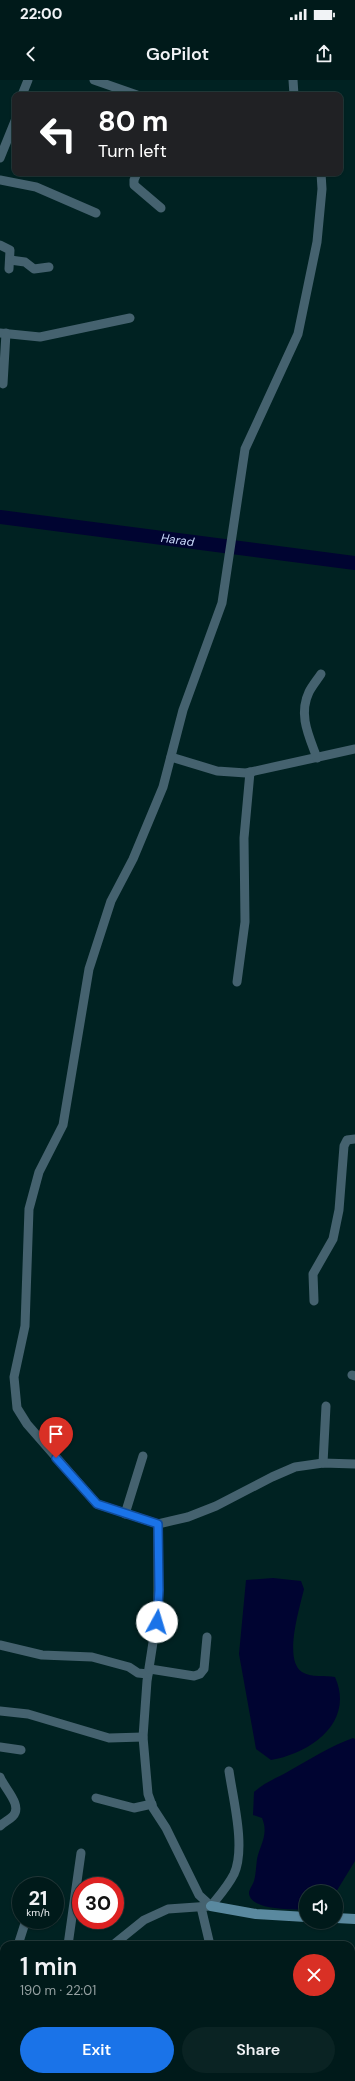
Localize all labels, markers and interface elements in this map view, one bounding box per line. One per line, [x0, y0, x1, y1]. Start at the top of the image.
text: 22:00 [20, 4, 62, 24]
text: GoPilot [146, 42, 209, 66]
icon: back [20, 43, 42, 65]
icon: share [313, 43, 335, 65]
text: 80 m [98, 103, 168, 140]
icon: left [32, 108, 84, 160]
text: Turn left [98, 139, 167, 163]
water label: Harad [160, 530, 196, 550]
pin [39, 1417, 73, 1458]
icon: arrive [45, 1423, 67, 1445]
position arrow [136, 1601, 178, 1643]
speed limit sign: 30 [72, 1877, 124, 1929]
text: 21 [29, 1885, 47, 1911]
map controls [299, 1885, 343, 1929]
button: sound [299, 1885, 343, 1929]
text: km/h [26, 1906, 50, 1919]
text: 1 min [20, 1951, 77, 1982]
button: close [293, 1954, 335, 1996]
text: 190 m · 22:01 [20, 1982, 96, 1999]
button: Exit [20, 2027, 174, 2073]
button: Share [182, 2027, 335, 2073]

